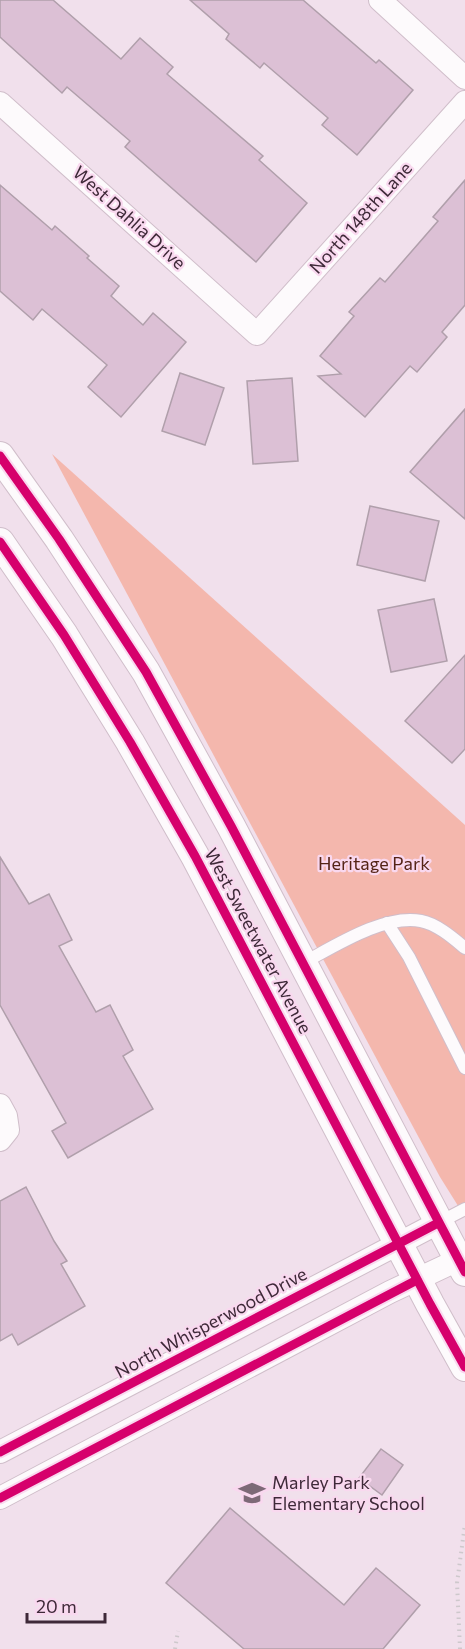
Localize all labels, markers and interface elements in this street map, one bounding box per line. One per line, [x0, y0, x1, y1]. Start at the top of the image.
street label: North 148th Lane [304, 157, 416, 278]
street label: West Dahlia Drive [69, 161, 191, 274]
street label: West Sweetwater Avenue [201, 844, 317, 1037]
park label: Heritage Park [318, 852, 430, 874]
street label: North Whisperwood Drive [111, 1262, 310, 1382]
place label: Marley Park Elementary School [272, 1471, 425, 1514]
school or university icon: Marley Park Elementary School [237, 1478, 267, 1508]
scale bar [27, 1586, 105, 1624]
text: 20 m [36, 1595, 77, 1617]

